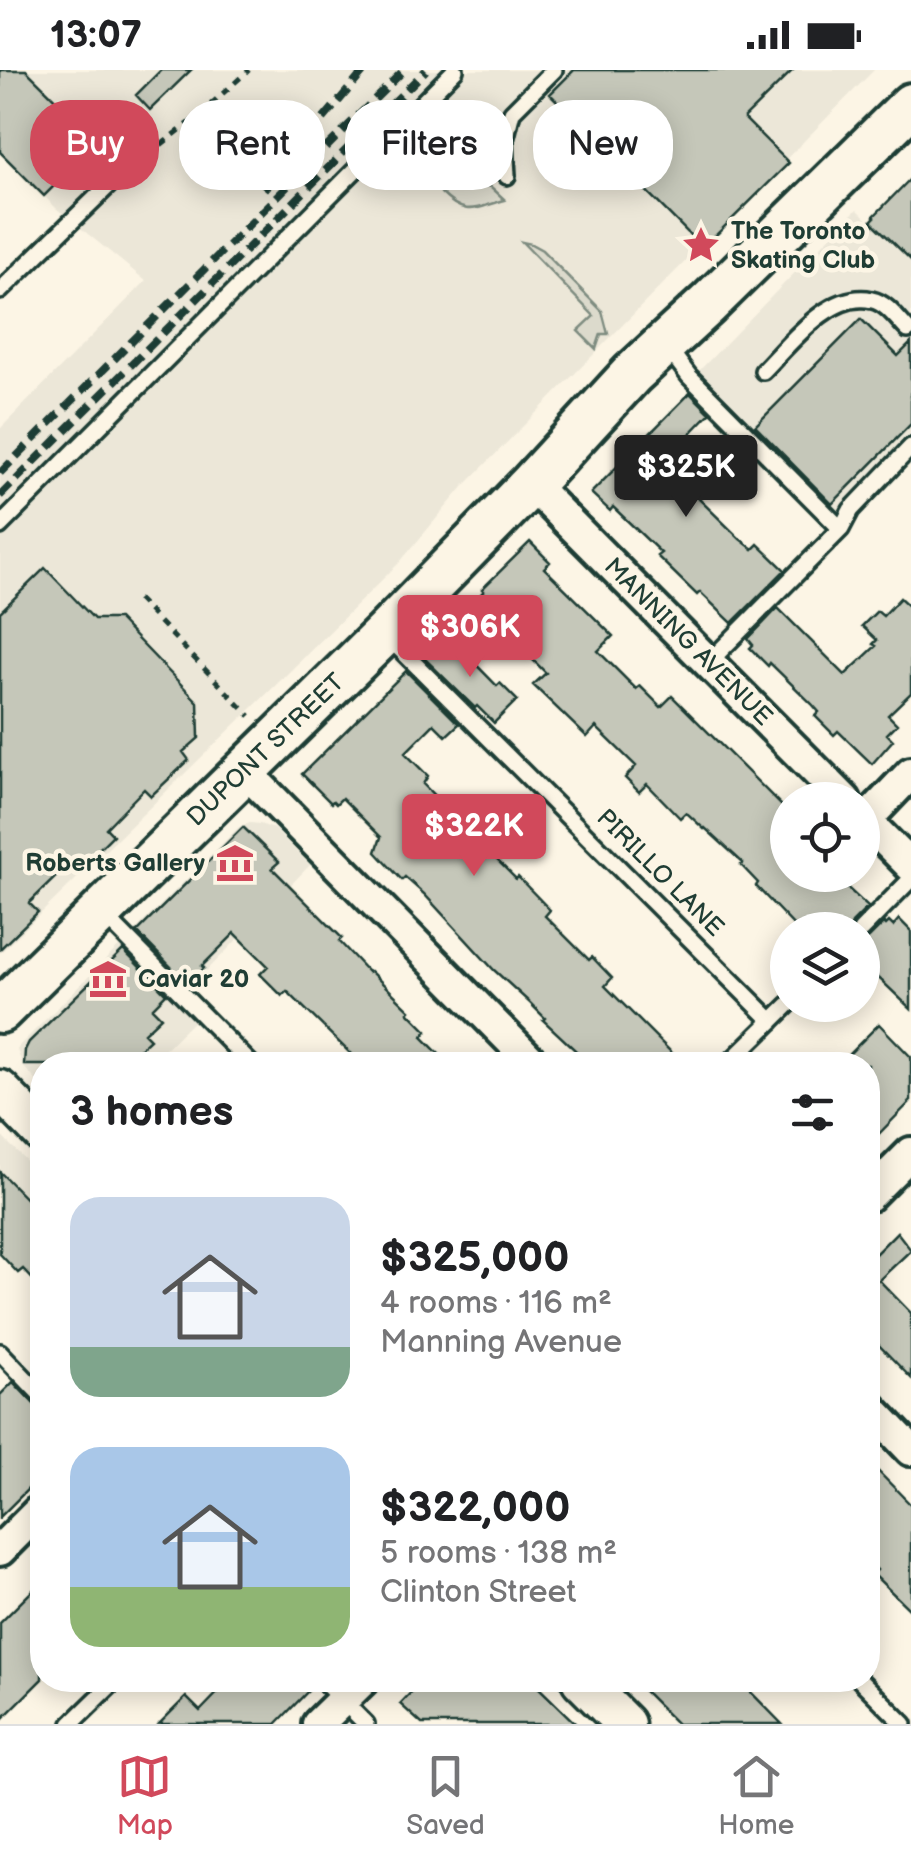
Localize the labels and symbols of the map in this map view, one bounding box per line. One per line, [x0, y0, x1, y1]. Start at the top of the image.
place label: The Toronto Skating Club [731, 216, 876, 276]
place icon: The Toronto Skating Club [680, 224, 722, 266]
pin: $325K [616, 435, 756, 520]
street label: MANNING AVENUE [597, 551, 779, 733]
pin: $306K [400, 595, 540, 680]
street label: DUPONT STREET [181, 667, 351, 833]
pin: $322K [404, 794, 544, 879]
street label: PIRILLO LANE [590, 803, 730, 943]
museum icon: Roberts Gallery [214, 842, 256, 884]
place label: Roberts Gallery [25, 848, 206, 879]
museum icon: Caviar 20 [87, 958, 129, 1000]
place label: Caviar 20 [138, 964, 249, 995]

